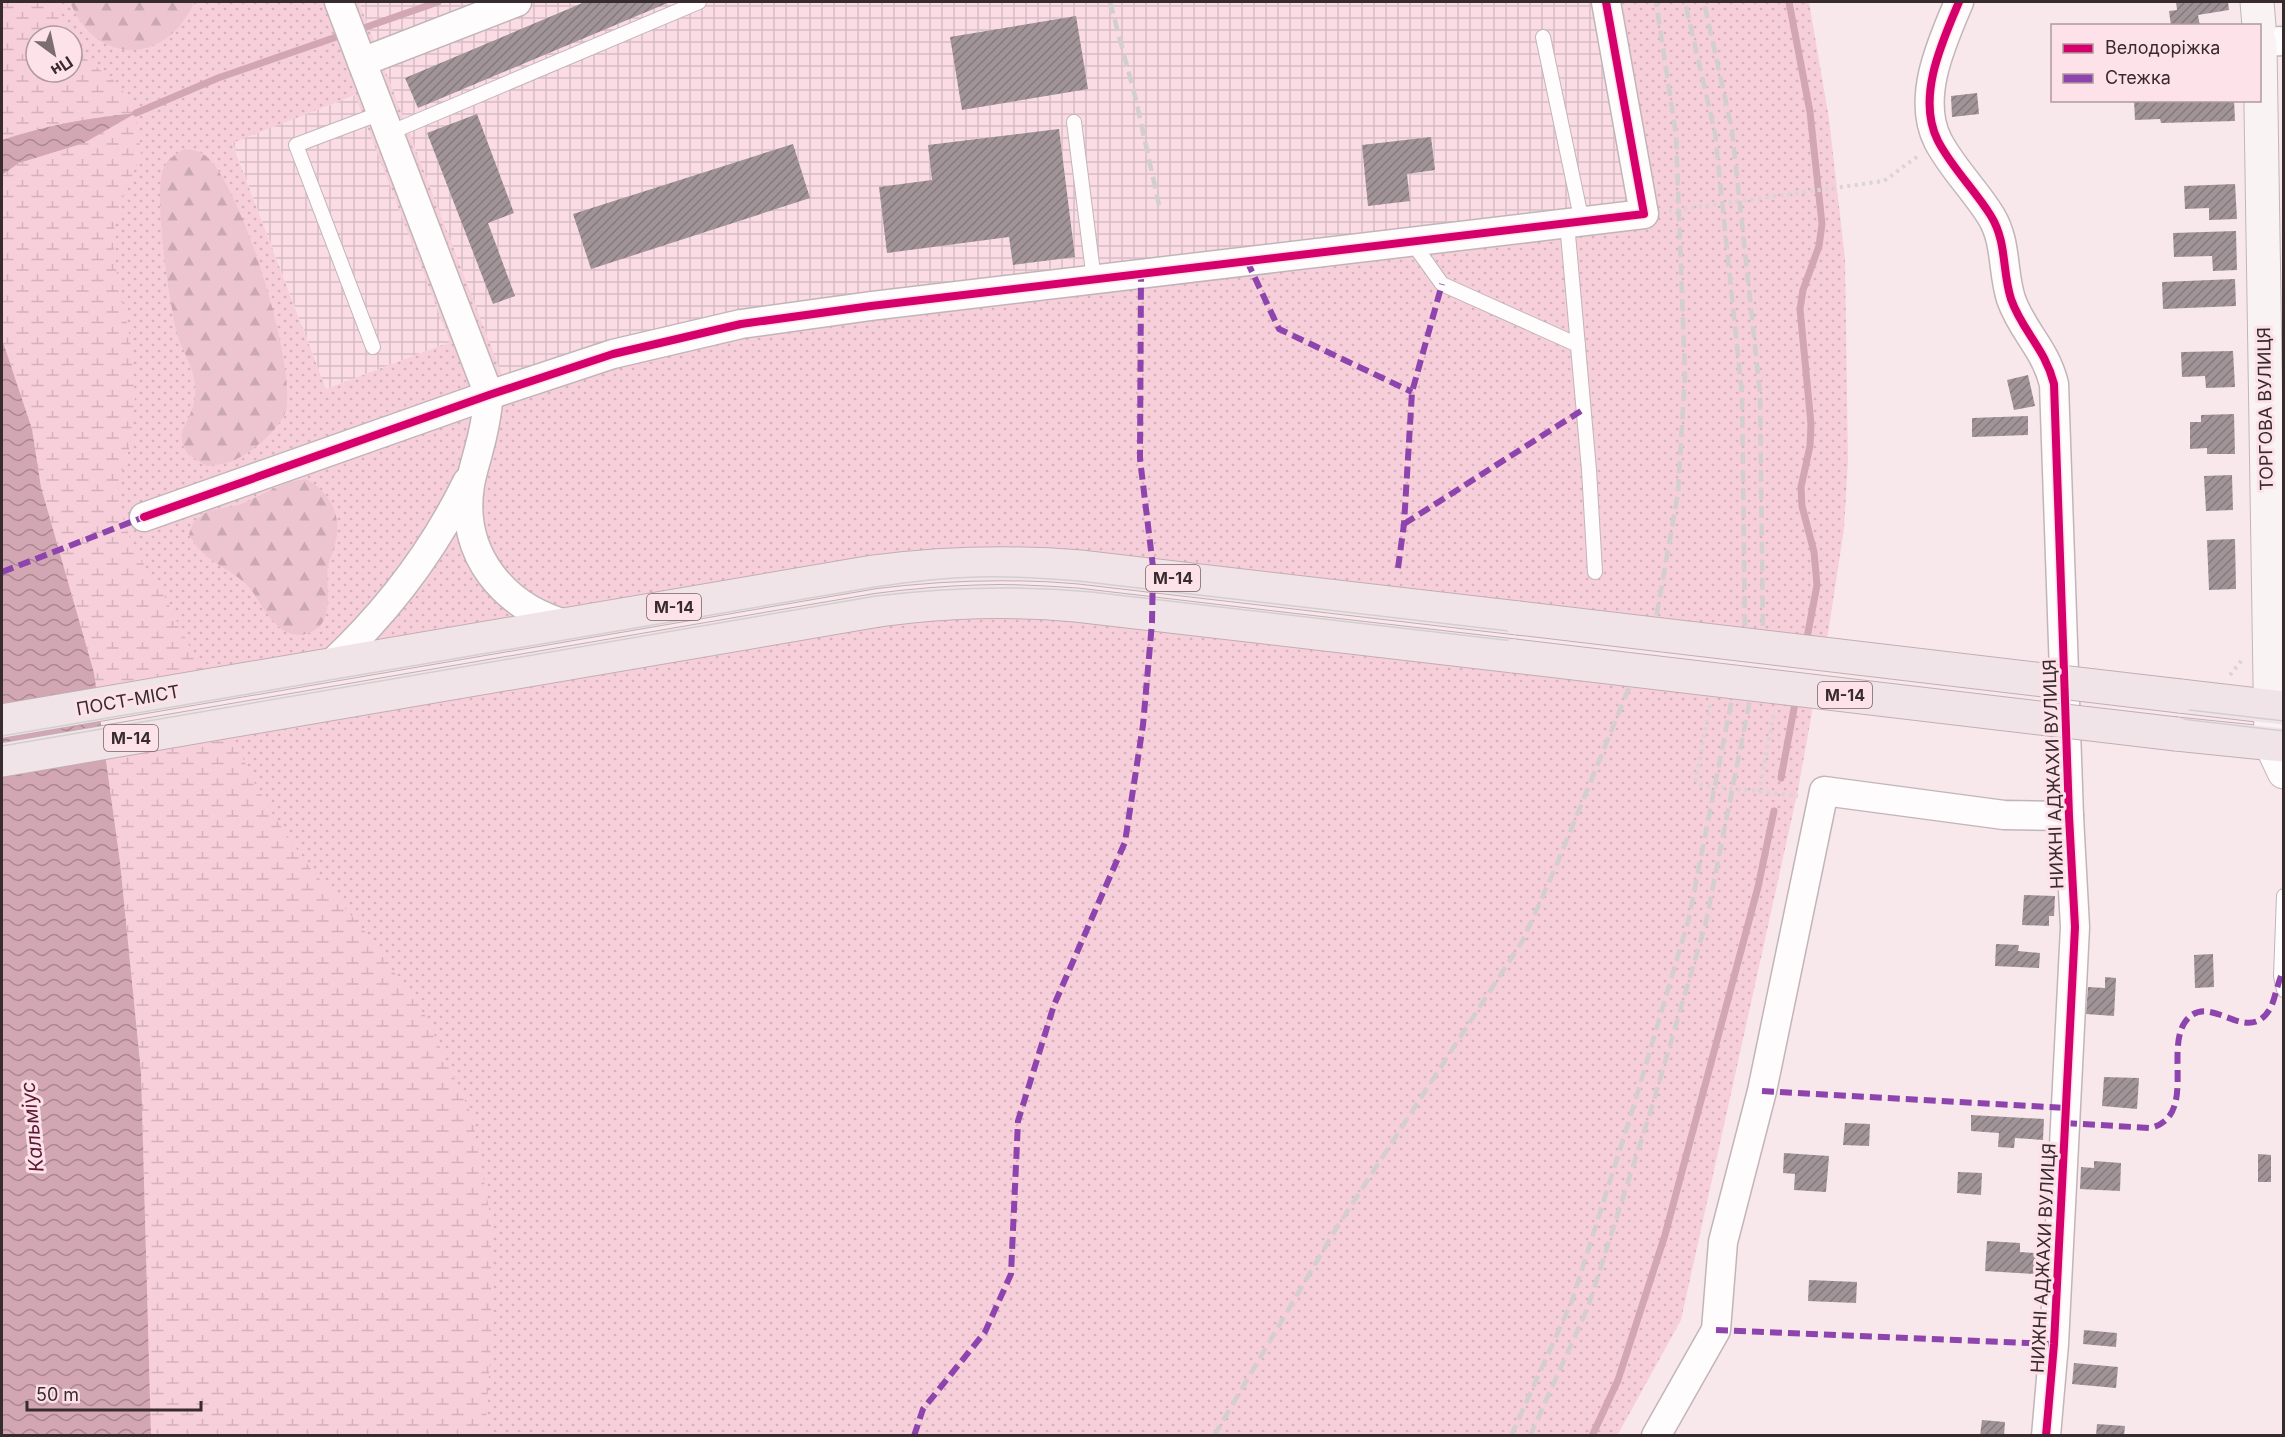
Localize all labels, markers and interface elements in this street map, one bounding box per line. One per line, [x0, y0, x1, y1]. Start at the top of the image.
north arrow [24, 24, 84, 84]
legend [2051, 24, 2261, 102]
text: Велодоріжка [2105, 37, 2220, 58]
text: Пн [48, 52, 77, 81]
text: Стежка [2105, 67, 2171, 88]
street label: ТОРГОВА ВУЛИЦЯ [2253, 327, 2277, 491]
road number: М-14 [1146, 565, 1200, 591]
road number: М-14 [647, 594, 701, 620]
street label: НИЖНІ АДЖАХИ ВУЛИЦЯ [2038, 659, 2068, 889]
street label: ПОСТ-МІСТ [75, 681, 181, 719]
road number: М-14 [1818, 682, 1872, 708]
road number: М-14 [104, 725, 158, 751]
water label: Кальміус [15, 1081, 49, 1173]
street label: НИЖНІ АДЖАХИ ВУЛИЦЯ [2026, 1143, 2060, 1373]
scale bar [27, 1374, 201, 1412]
text: 50 m [36, 1384, 79, 1405]

